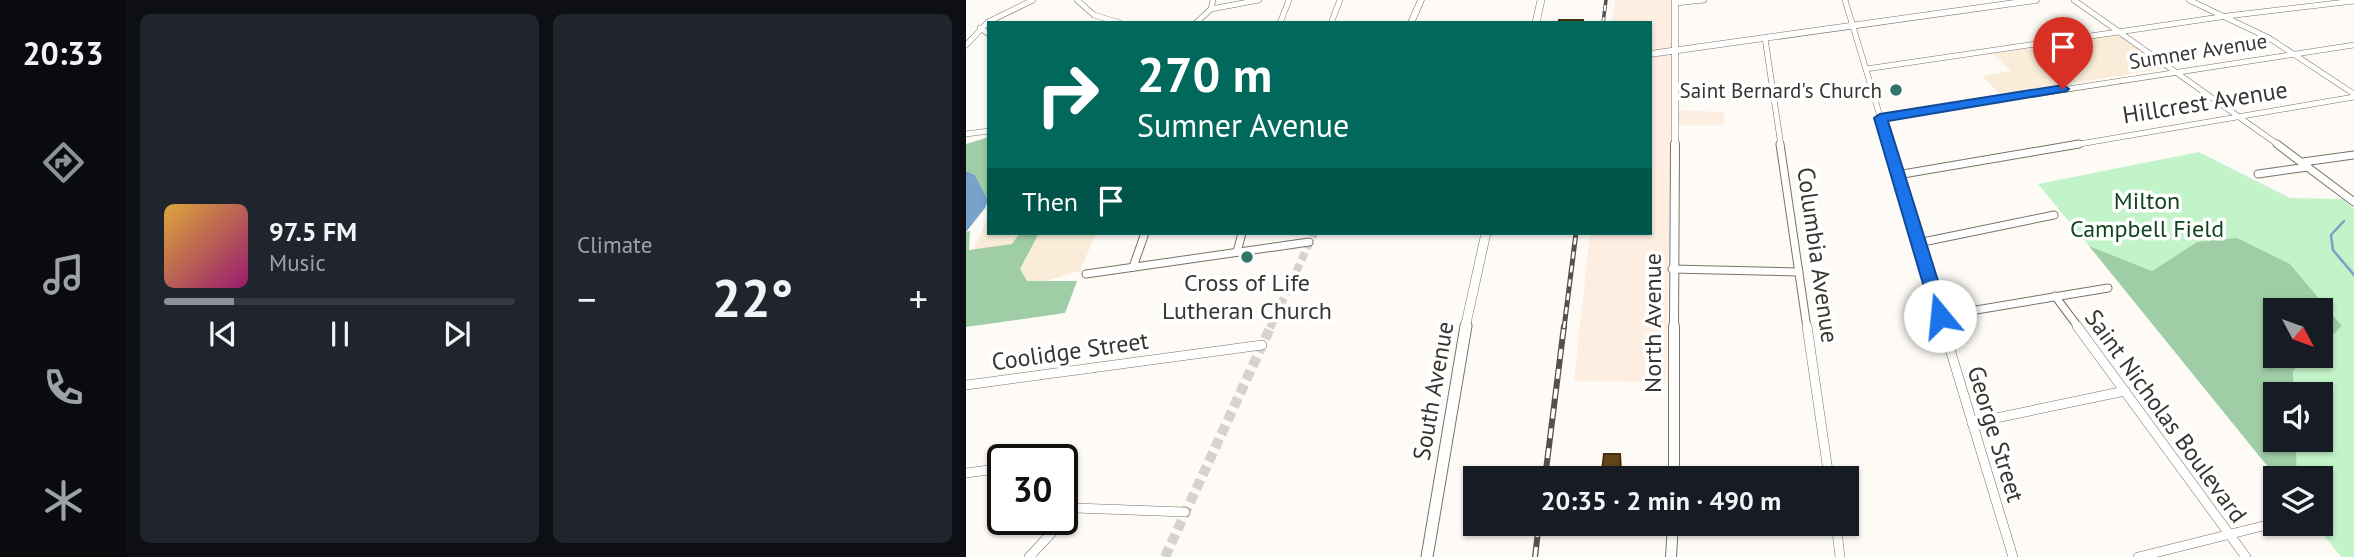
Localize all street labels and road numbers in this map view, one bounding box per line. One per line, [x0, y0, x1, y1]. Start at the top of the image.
street label: Sumner Avenue [2127, 27, 2269, 75]
street label: Hillcrest Avenue [2120, 74, 2290, 130]
street label: Columbia Avenue [1790, 165, 1846, 345]
street label: North Avenue [1637, 253, 1668, 393]
street label: Saint Nicholas Boulevard [2078, 303, 2254, 529]
street label: South Avenue [1406, 319, 1460, 463]
street label: Coolidge Street [990, 325, 1150, 377]
street label: George Street [1961, 362, 2031, 506]

